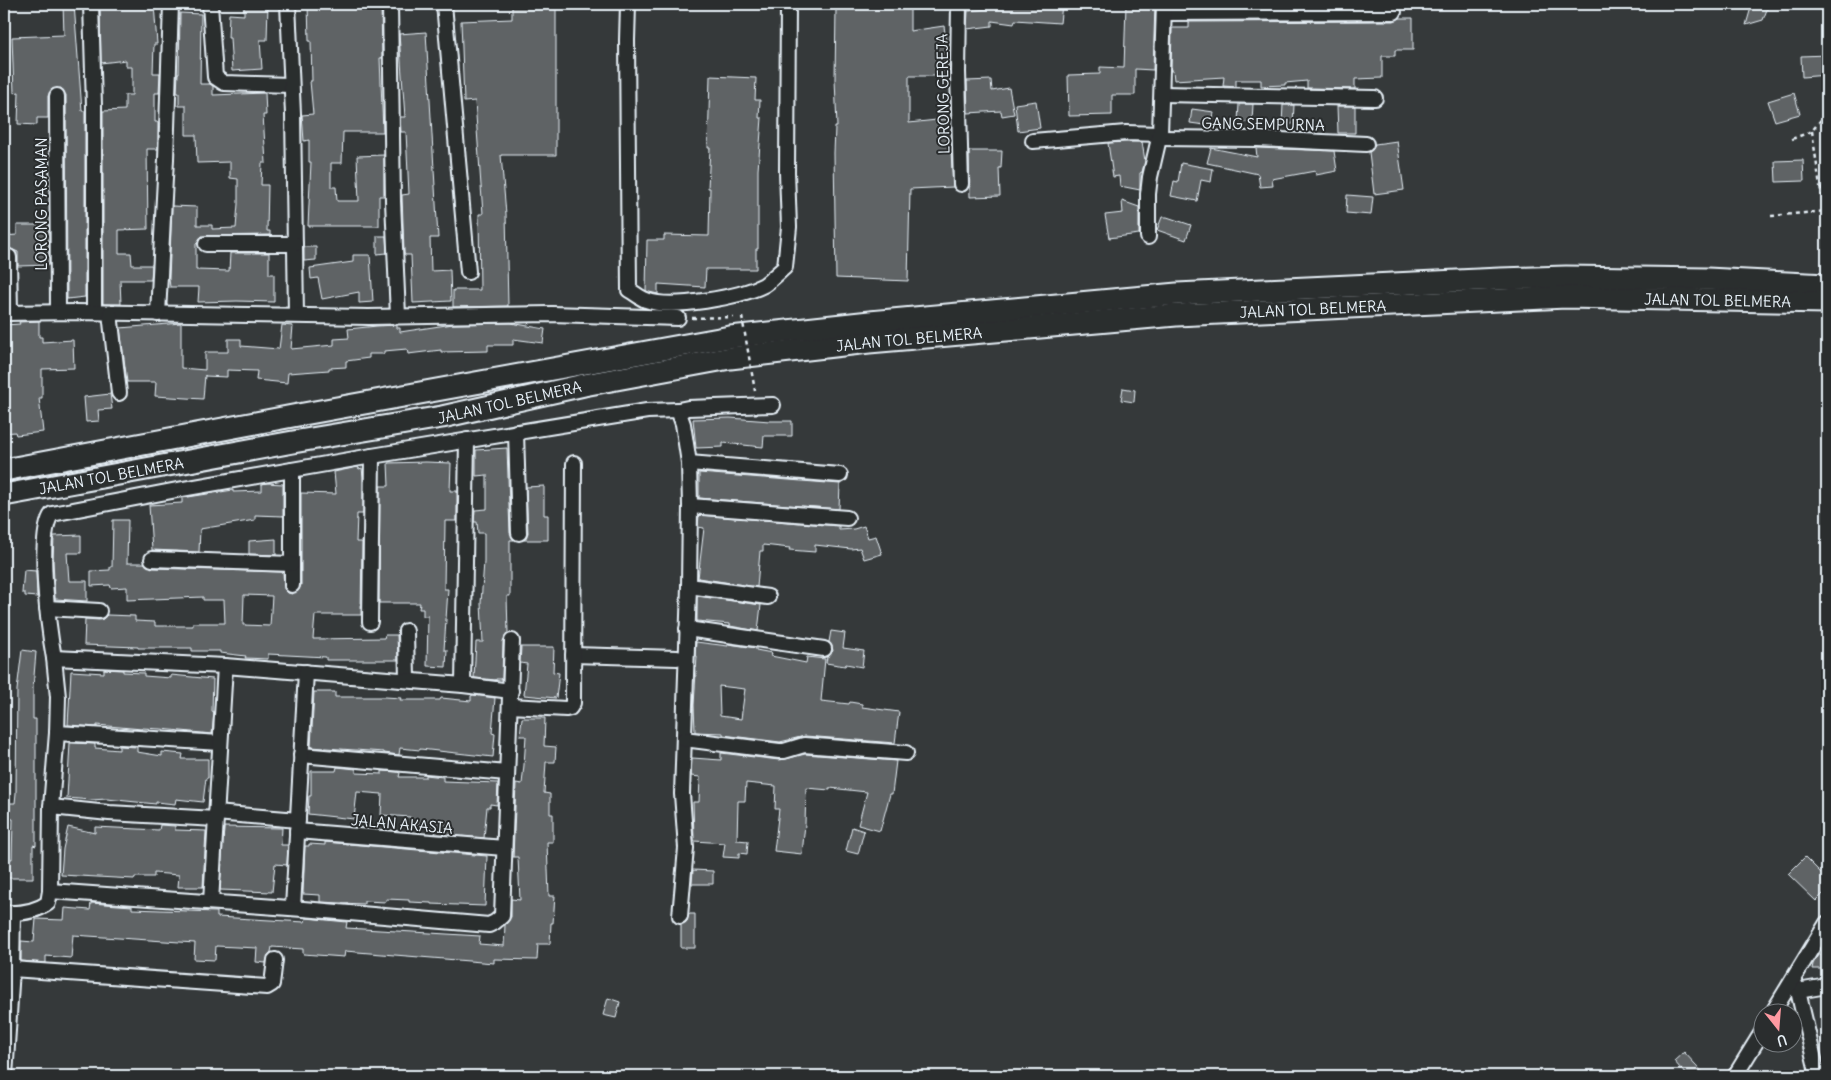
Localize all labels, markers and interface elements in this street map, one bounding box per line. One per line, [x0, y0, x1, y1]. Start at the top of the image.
street label: LORONG GEREJA [932, 33, 954, 154]
street label: GANG SEMPURNA [1201, 113, 1325, 135]
street label: LORONG PASAMAN [32, 137, 51, 271]
street label: JALAN TOL BELMERA [1644, 289, 1792, 311]
street label: JALAN TOL BELMERA [1239, 296, 1387, 322]
street label: JALAN TOL BELMERA [835, 323, 983, 355]
street label: JALAN TOL BELMERA [436, 376, 584, 427]
street label: JALAN TOL BELMERA [37, 453, 186, 498]
street label: JALAN AKASIA [350, 810, 454, 838]
north arrow [1754, 1002, 1804, 1052]
text: U [1775, 1030, 1789, 1050]

